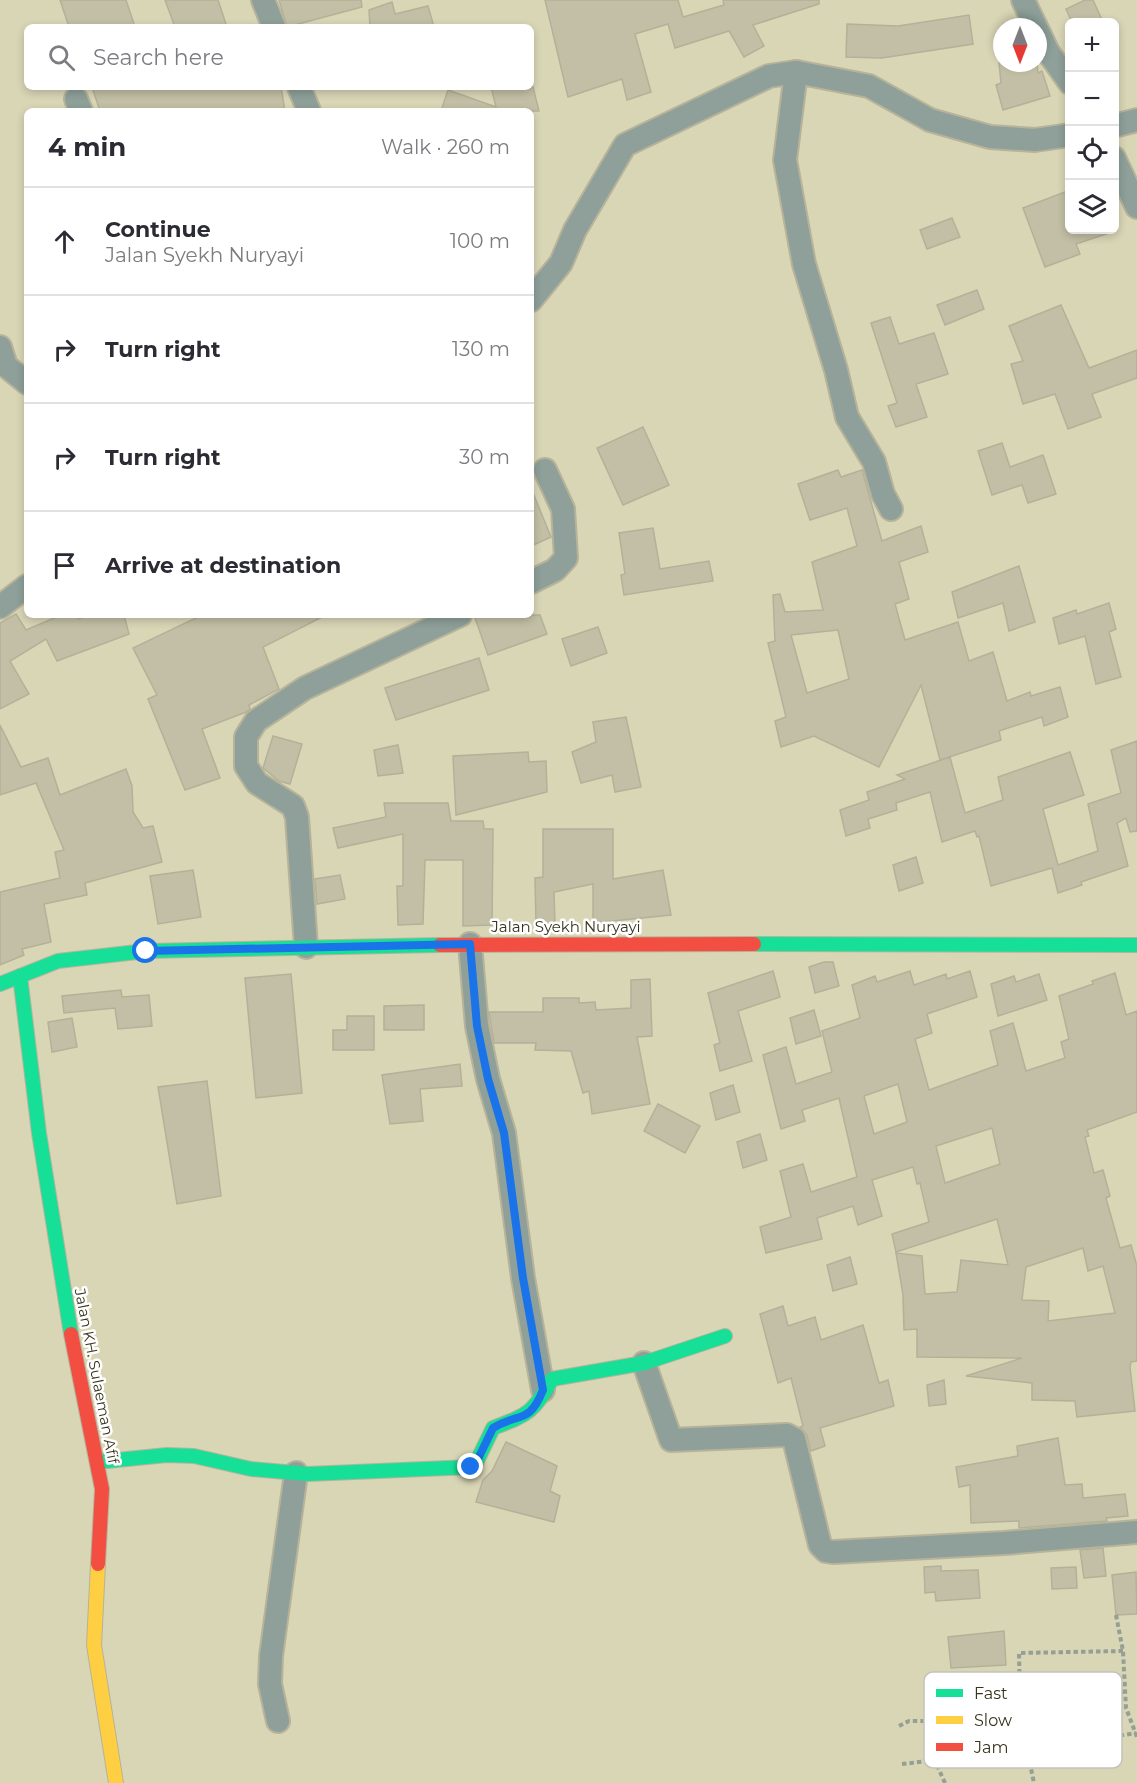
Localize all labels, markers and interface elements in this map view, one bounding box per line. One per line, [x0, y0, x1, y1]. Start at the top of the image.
north arrow [993, 18, 1047, 72]
map controls [1065, 18, 1119, 234]
button: + [1065, 18, 1119, 72]
search box [24, 24, 534, 90]
icon: search [45, 41, 78, 74]
text: Search here [93, 44, 224, 71]
button: − [1065, 72, 1119, 126]
button: locate [1065, 126, 1119, 180]
text: 4 min [48, 131, 126, 163]
text: Walk · 260 m [381, 135, 510, 159]
button: layers [1065, 180, 1119, 234]
text: Continue [105, 216, 211, 243]
icon: ahead [48, 225, 81, 258]
text: 100 m [450, 229, 510, 253]
text: Jalan Syekh Nuryayi [105, 243, 304, 267]
icon: right [48, 333, 81, 366]
text: Turn right [105, 336, 220, 363]
text: 130 m [452, 337, 510, 361]
icon: right [48, 441, 81, 474]
text: Turn right [105, 444, 220, 471]
text: 30 m [459, 445, 510, 469]
icon: arrive [48, 549, 81, 582]
text: Arrive at destination [105, 552, 341, 579]
street label: Jalan Syekh Nuryayi [490, 917, 641, 936]
route start [132, 937, 158, 963]
street label: Jalan KH. Sulaeman Afif [70, 1286, 124, 1466]
route end [457, 1453, 483, 1479]
legend [924, 1672, 1122, 1768]
text: Fast [974, 1684, 1008, 1703]
text: Slow [974, 1711, 1012, 1730]
text: Jam [973, 1738, 1008, 1757]

